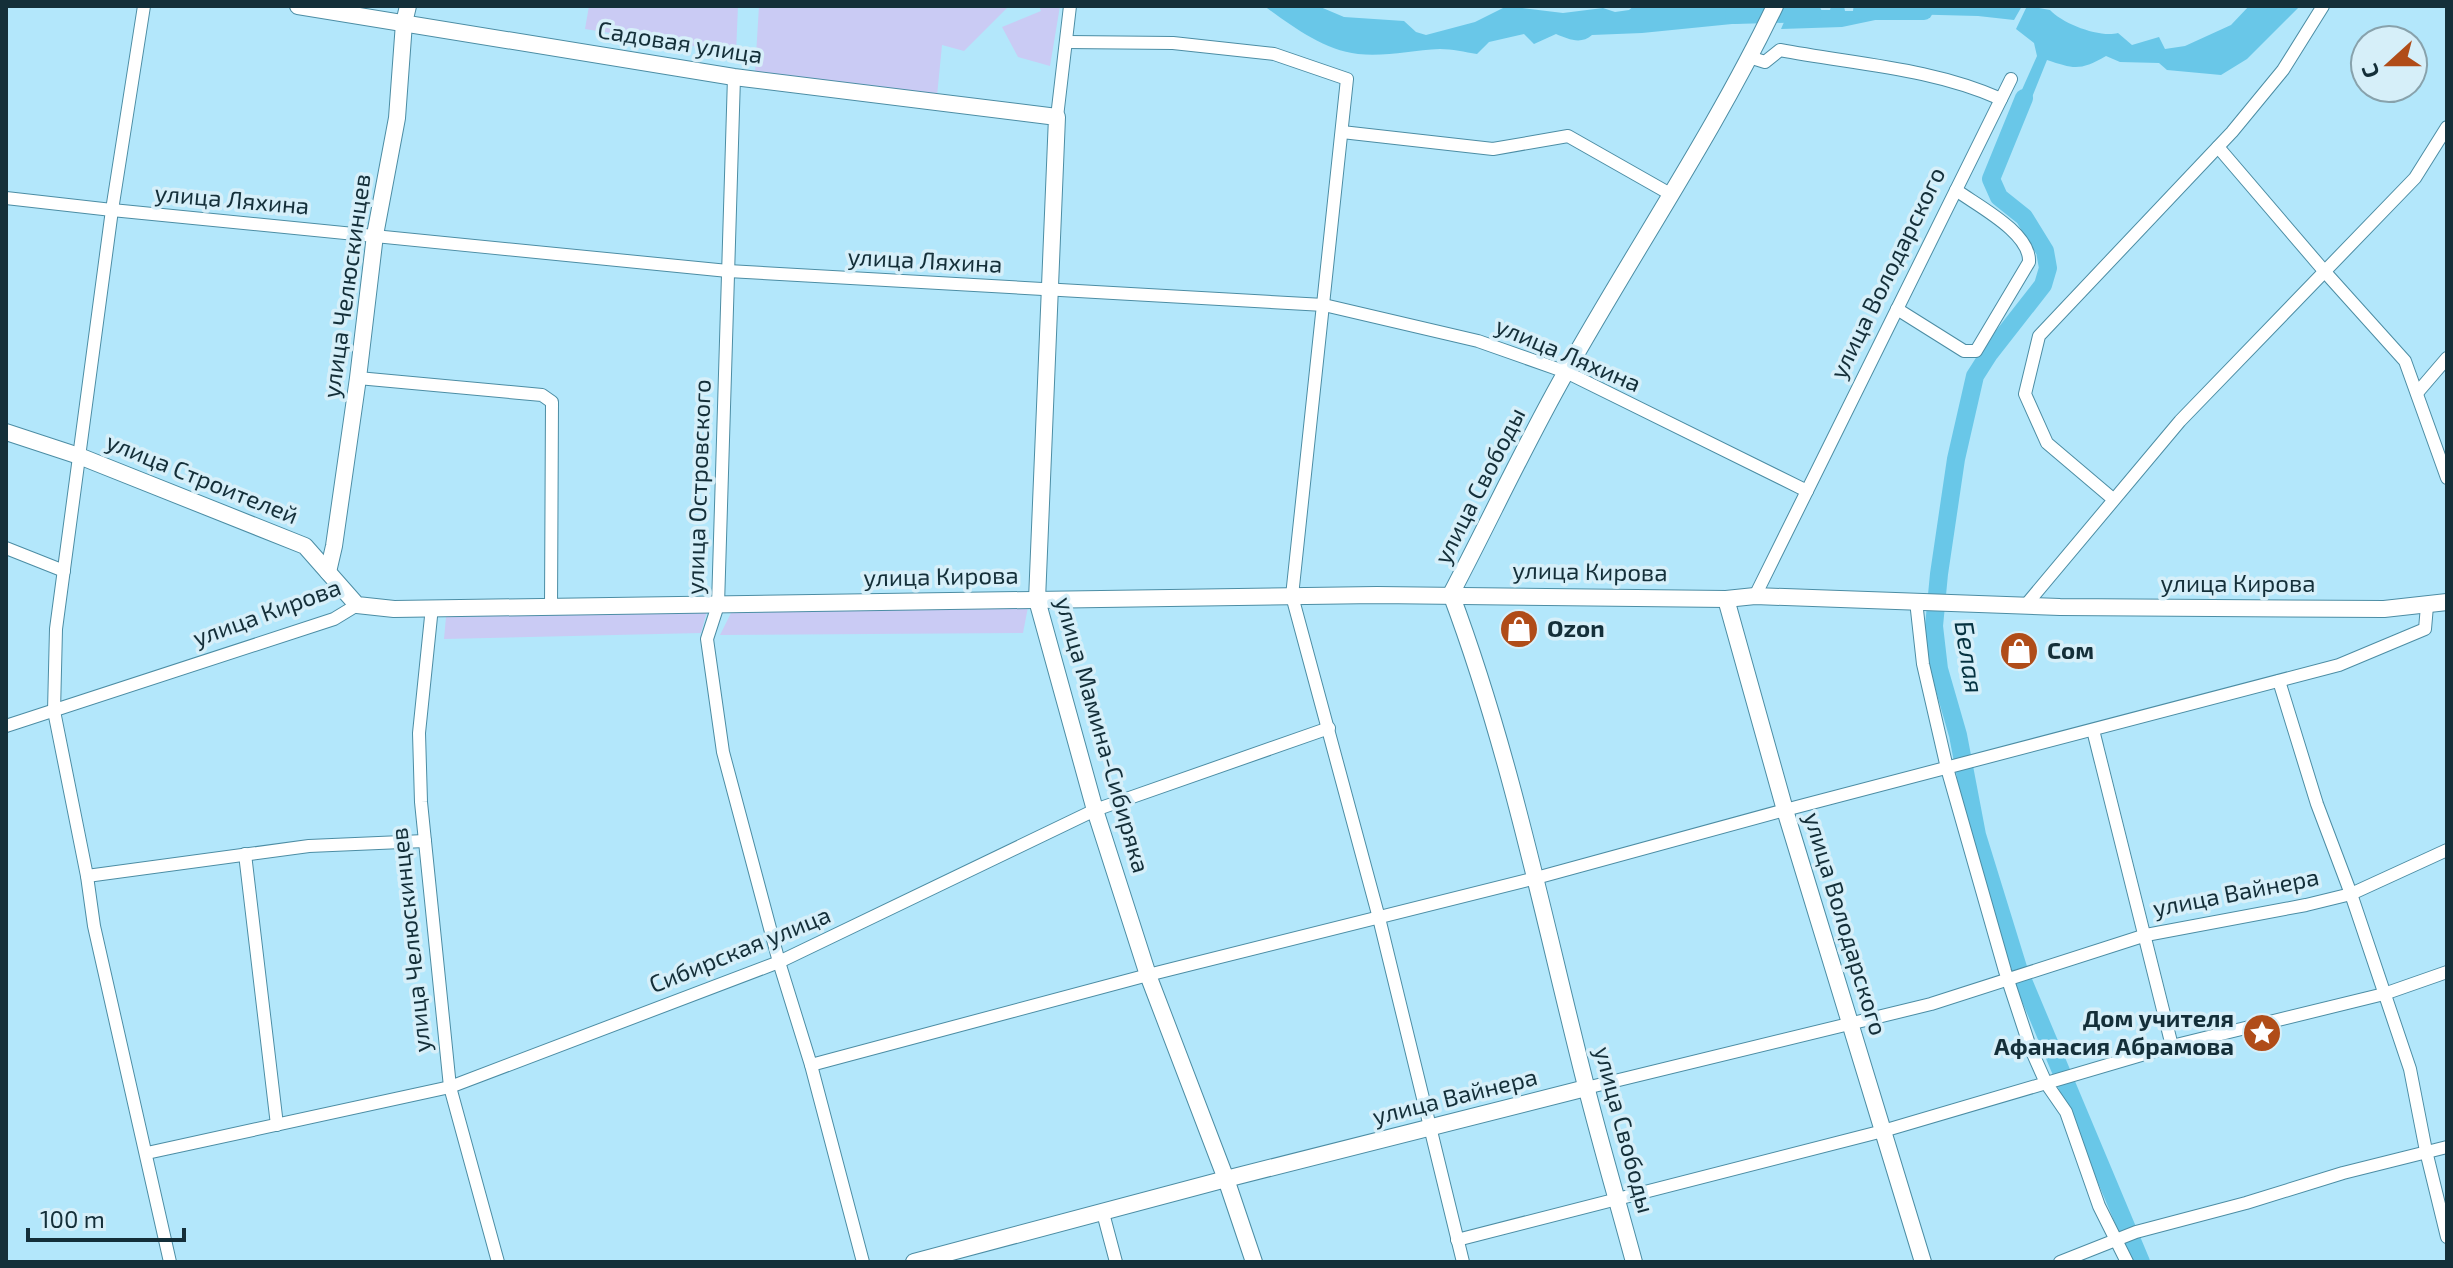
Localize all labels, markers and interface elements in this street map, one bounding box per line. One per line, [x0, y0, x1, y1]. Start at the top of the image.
street label: Садовая улица [596, 14, 765, 70]
north arrow [2349, 24, 2429, 104]
text: С [2355, 61, 2384, 82]
street label: улица Володарского [1823, 162, 1951, 383]
street label: улица Челюскинцев [315, 172, 377, 400]
street label: улица Ляхина [154, 177, 311, 221]
street label: улица Ляхина [847, 241, 1003, 279]
street label: улица Ляхина [1491, 310, 1646, 398]
street label: улица Островского [679, 379, 717, 595]
street label: улица Свободы [1427, 402, 1531, 569]
street label: улица Строителей [102, 426, 303, 530]
street label: улица Кирова [1512, 555, 1668, 587]
street label: улица Кирова [863, 560, 1019, 592]
street label: улица Кирова [2160, 568, 2316, 598]
street label: улица Кирова [189, 571, 345, 653]
street label: улица Мамина-Сибиряка [1049, 593, 1157, 876]
shop icon: Ozon [1498, 608, 1540, 650]
place label: Ozon [1547, 613, 1605, 642]
water label: Белая [1949, 618, 1992, 695]
shop icon: Сом [1998, 630, 2040, 672]
place label: Сом [2047, 635, 2094, 664]
street label: улица Володарского [1798, 808, 1894, 1039]
street label: улица Челюскинцев [383, 826, 437, 1054]
street label: улица Вайнера [2150, 861, 2322, 923]
street label: Сибирская улица [645, 899, 835, 999]
place label: Дом учителя Афанасия Абрамова [1994, 1003, 2234, 1060]
place icon: Дом учителя Афанасия Абрамова [2241, 1012, 2283, 1054]
street label: улица Свободы [1588, 1043, 1662, 1217]
street label: улица Вайнера [1369, 1061, 1540, 1131]
scale bar [28, 1192, 184, 1242]
text: 100 m [40, 1204, 105, 1233]

